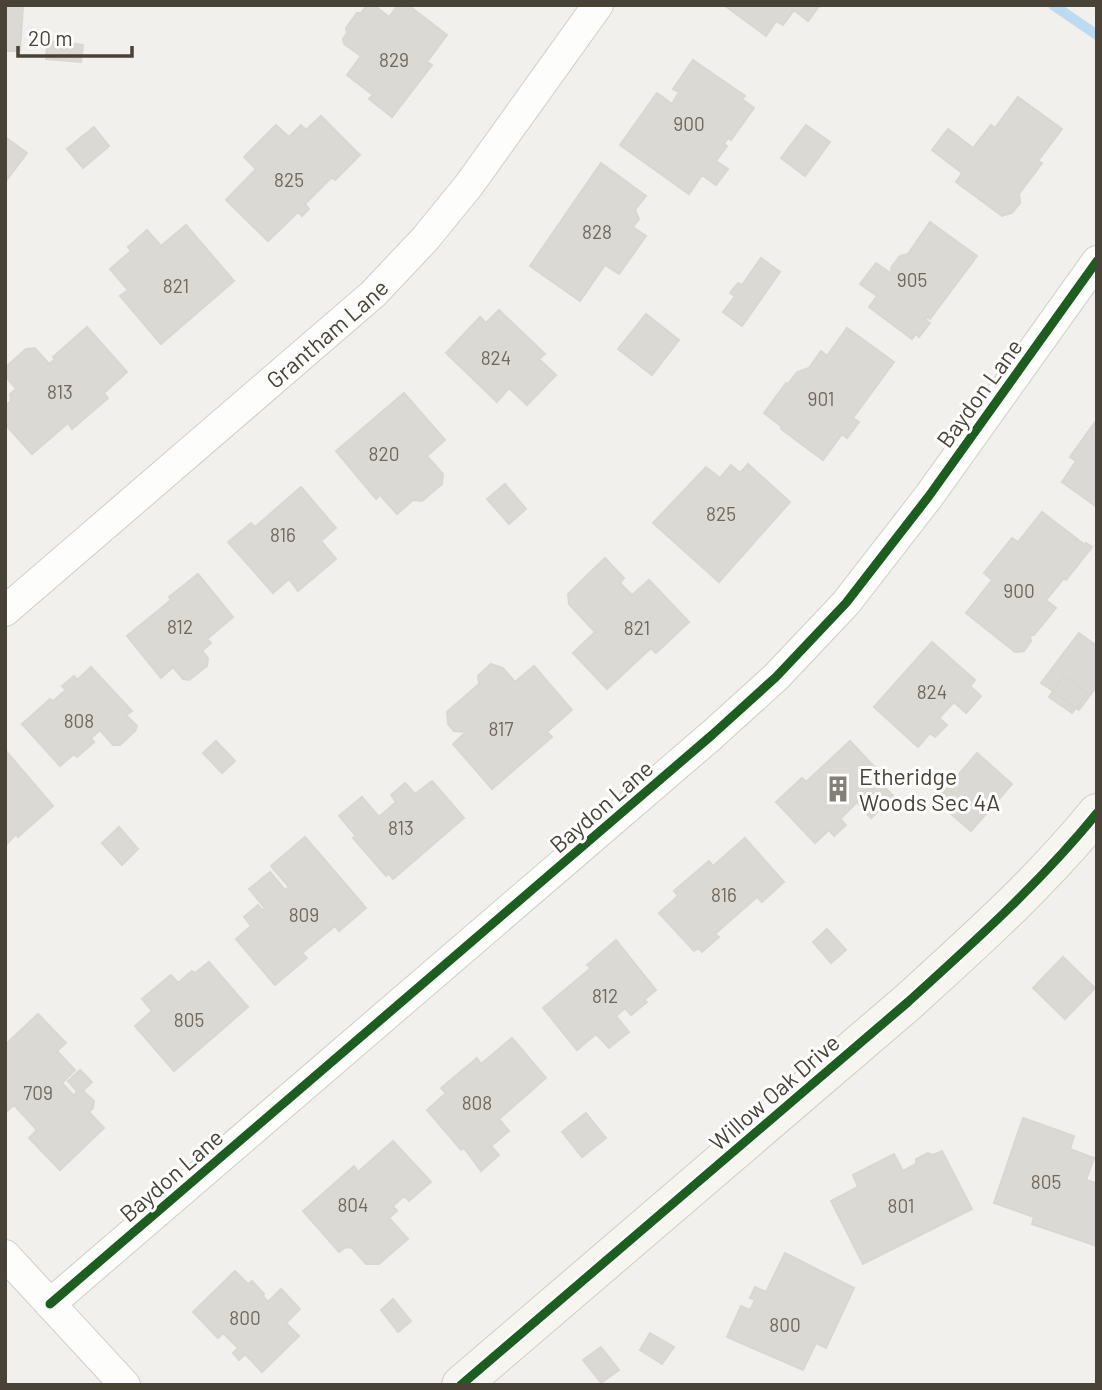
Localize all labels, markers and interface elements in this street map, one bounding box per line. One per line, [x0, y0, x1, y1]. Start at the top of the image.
scale bar [18, 14, 131, 58]
text: 20 m [28, 25, 73, 50]
house number: 829 [379, 48, 409, 71]
house number: 900 [673, 112, 705, 135]
house number: 825 [274, 168, 304, 191]
house number: 828 [582, 220, 612, 243]
house number: 905 [897, 268, 927, 291]
street label: Grantham Lane [260, 273, 394, 394]
house number: 821 [163, 274, 189, 297]
street label: Baydon Lane [930, 333, 1028, 453]
house number: 824 [481, 346, 511, 369]
house number: 813 [47, 380, 73, 403]
house number: 901 [808, 387, 834, 410]
house number: 820 [369, 442, 399, 465]
house number: 825 [706, 502, 736, 525]
house number: 816 [270, 523, 296, 546]
house number: 900 [1003, 579, 1035, 602]
house number: 812 [167, 615, 193, 638]
house number: 821 [624, 616, 650, 639]
house number: 824 [917, 680, 947, 703]
house number: 808 [64, 709, 94, 732]
house number: 817 [488, 717, 514, 740]
street label: Baydon Lane [544, 754, 658, 858]
place label: Etheridge Woods Sec 4A [859, 762, 1000, 816]
building icon: Etheridge Woods Sec 4A [823, 774, 853, 804]
house number: 813 [388, 816, 414, 839]
house number: 816 [711, 883, 737, 906]
house number: 809 [289, 903, 319, 926]
house number: 812 [592, 984, 618, 1007]
house number: 805 [174, 1008, 204, 1031]
street label: Willow Oak Drive [703, 1028, 845, 1156]
house number: 709 [23, 1081, 53, 1104]
house number: 808 [462, 1091, 492, 1114]
street label: Baydon Lane [114, 1123, 228, 1227]
house number: 805 [1031, 1170, 1061, 1193]
house number: 804 [337, 1193, 369, 1216]
house number: 801 [888, 1194, 914, 1217]
house number: 800 [229, 1306, 261, 1329]
house number: 800 [769, 1313, 801, 1336]

